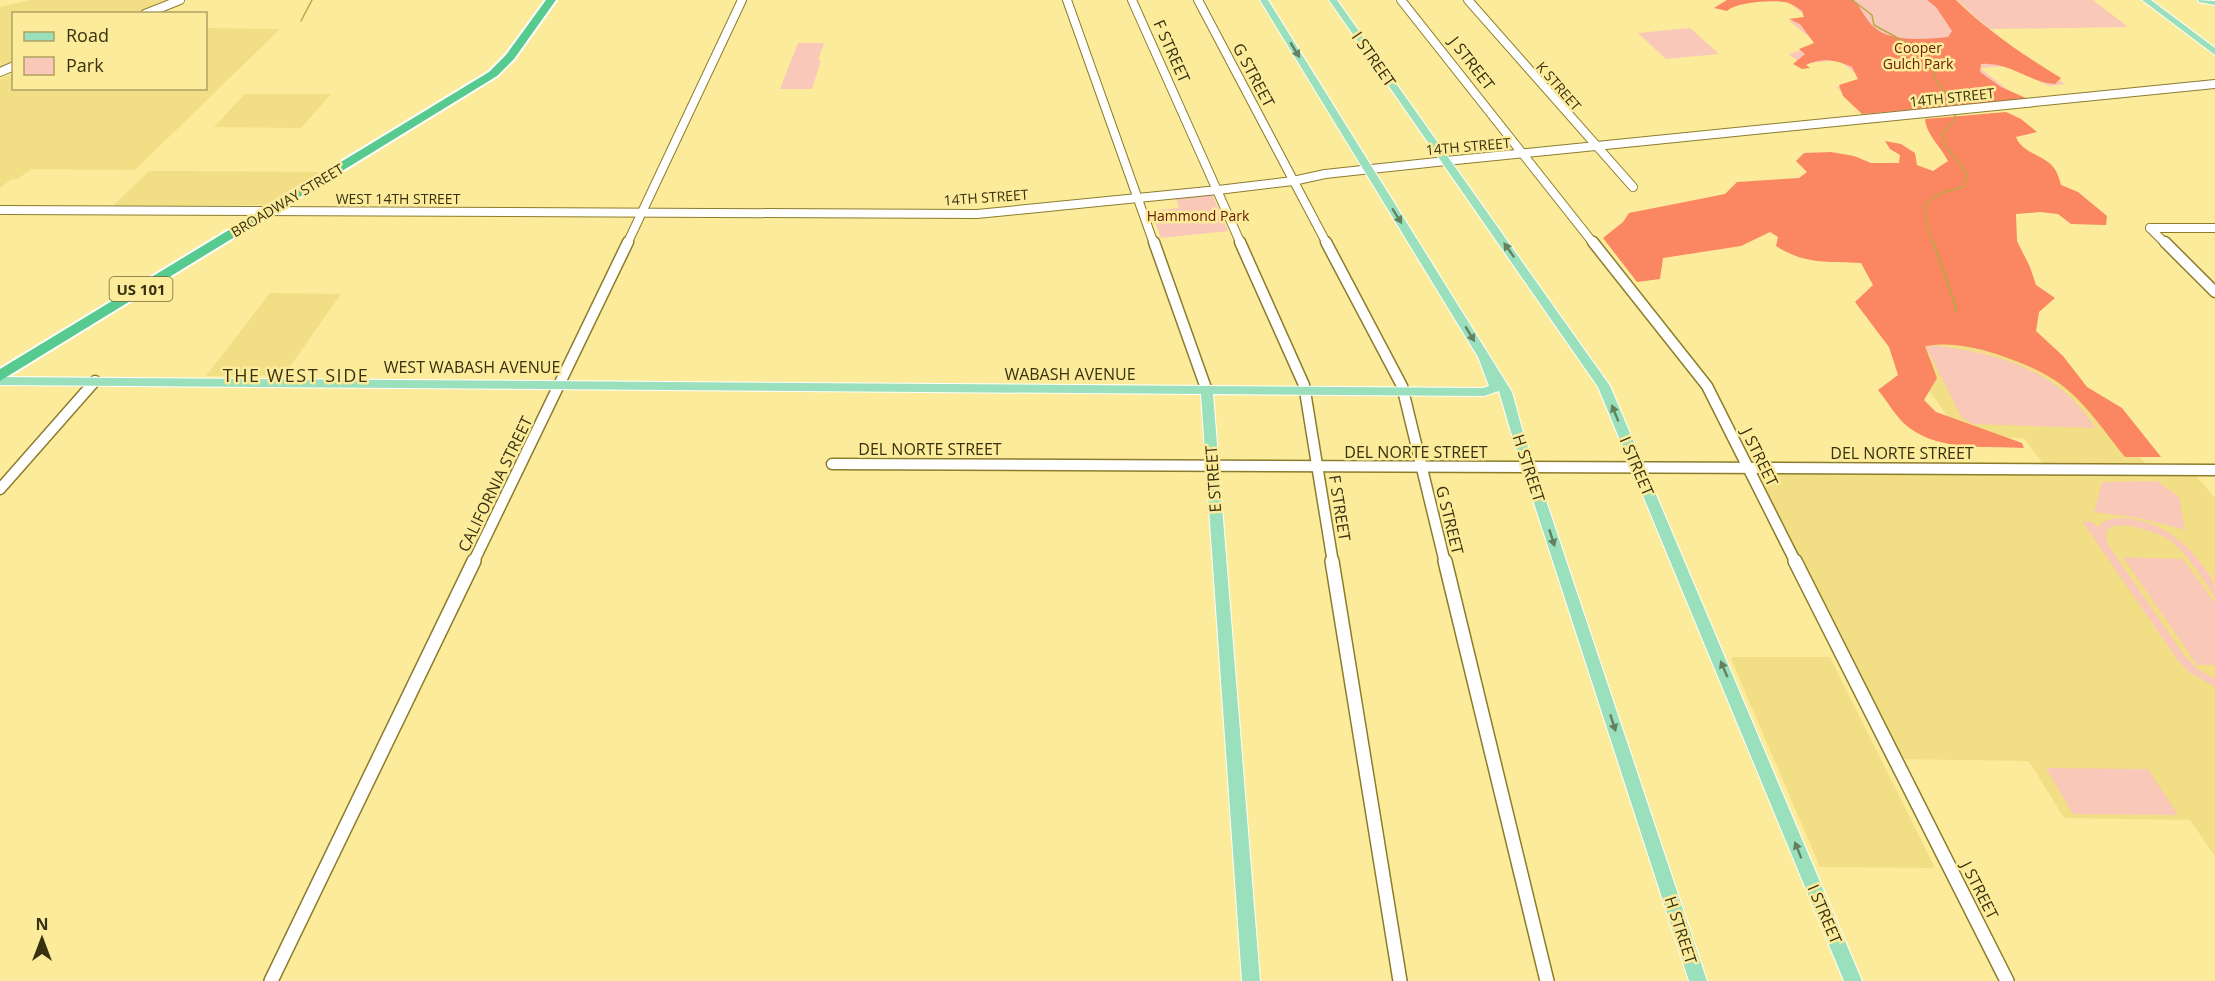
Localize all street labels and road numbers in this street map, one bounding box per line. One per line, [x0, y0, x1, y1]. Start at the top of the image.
street label: F STREET [1148, 16, 1196, 86]
street label: I STREET [1347, 27, 1401, 91]
street label: J STREET [1443, 30, 1500, 95]
street label: G STREET [1228, 39, 1280, 111]
street label: K STREET [1532, 57, 1586, 115]
street label: 14TH STREET [1909, 83, 1996, 111]
street label: 14TH STREET [1425, 133, 1511, 159]
street label: BROADWAY STREET [227, 159, 347, 241]
street label: 14TH STREET [943, 185, 1029, 209]
street label: WEST 14TH STREET [336, 189, 461, 208]
road number: US 101 [110, 277, 172, 301]
street label: WEST WABASH AVENUE [384, 356, 560, 378]
street label: WABASH AVENUE [1004, 363, 1136, 385]
street label: CALIFORNIA STREET [453, 412, 538, 556]
street label: J STREET [1736, 422, 1784, 490]
street label: H STREET [1508, 431, 1550, 505]
street label: I STREET [1615, 433, 1659, 499]
street label: DEL NORTE STREET [858, 438, 1002, 460]
street label: DEL NORTE STREET [1344, 441, 1488, 463]
street label: DEL NORTE STREET [1830, 442, 1974, 464]
street label: E STREET [1200, 445, 1226, 513]
street label: F STREET [1324, 473, 1356, 543]
street label: G STREET [1431, 483, 1469, 557]
street label: J STREET [1955, 855, 2004, 923]
street label: I STREET [1803, 881, 1847, 947]
street label: H STREET [1660, 893, 1702, 967]

